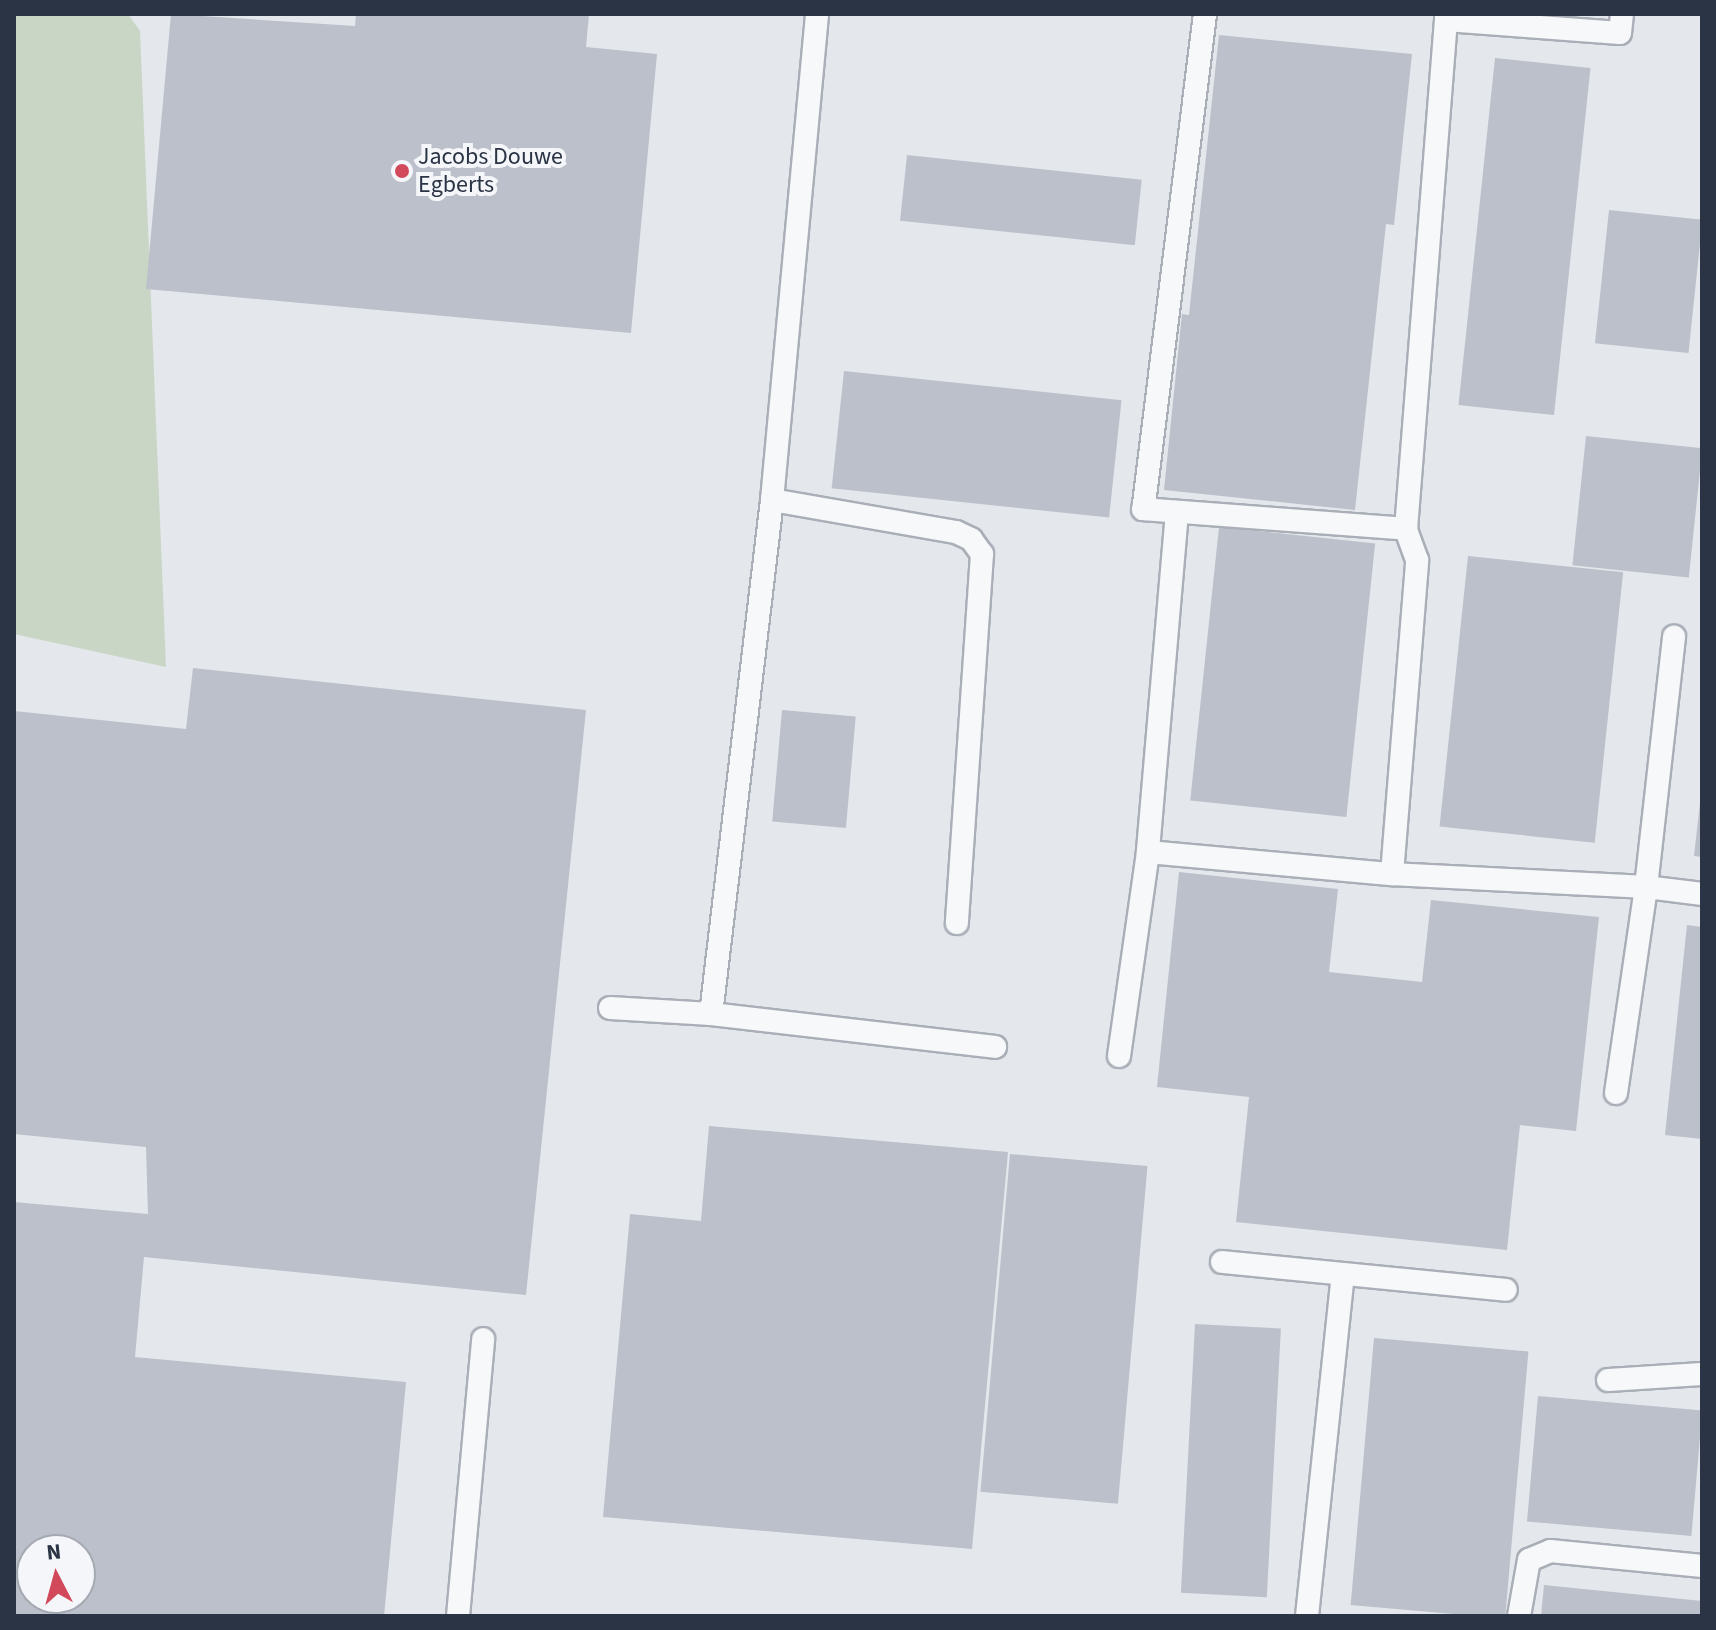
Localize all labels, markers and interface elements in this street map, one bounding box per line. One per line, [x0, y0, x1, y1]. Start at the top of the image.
place label: Jacobs Douwe Egberts [418, 143, 563, 199]
marker: Jacobs Douwe Egberts [393, 162, 411, 180]
north arrow [16, 1534, 96, 1614]
text: N [45, 1535, 63, 1569]

